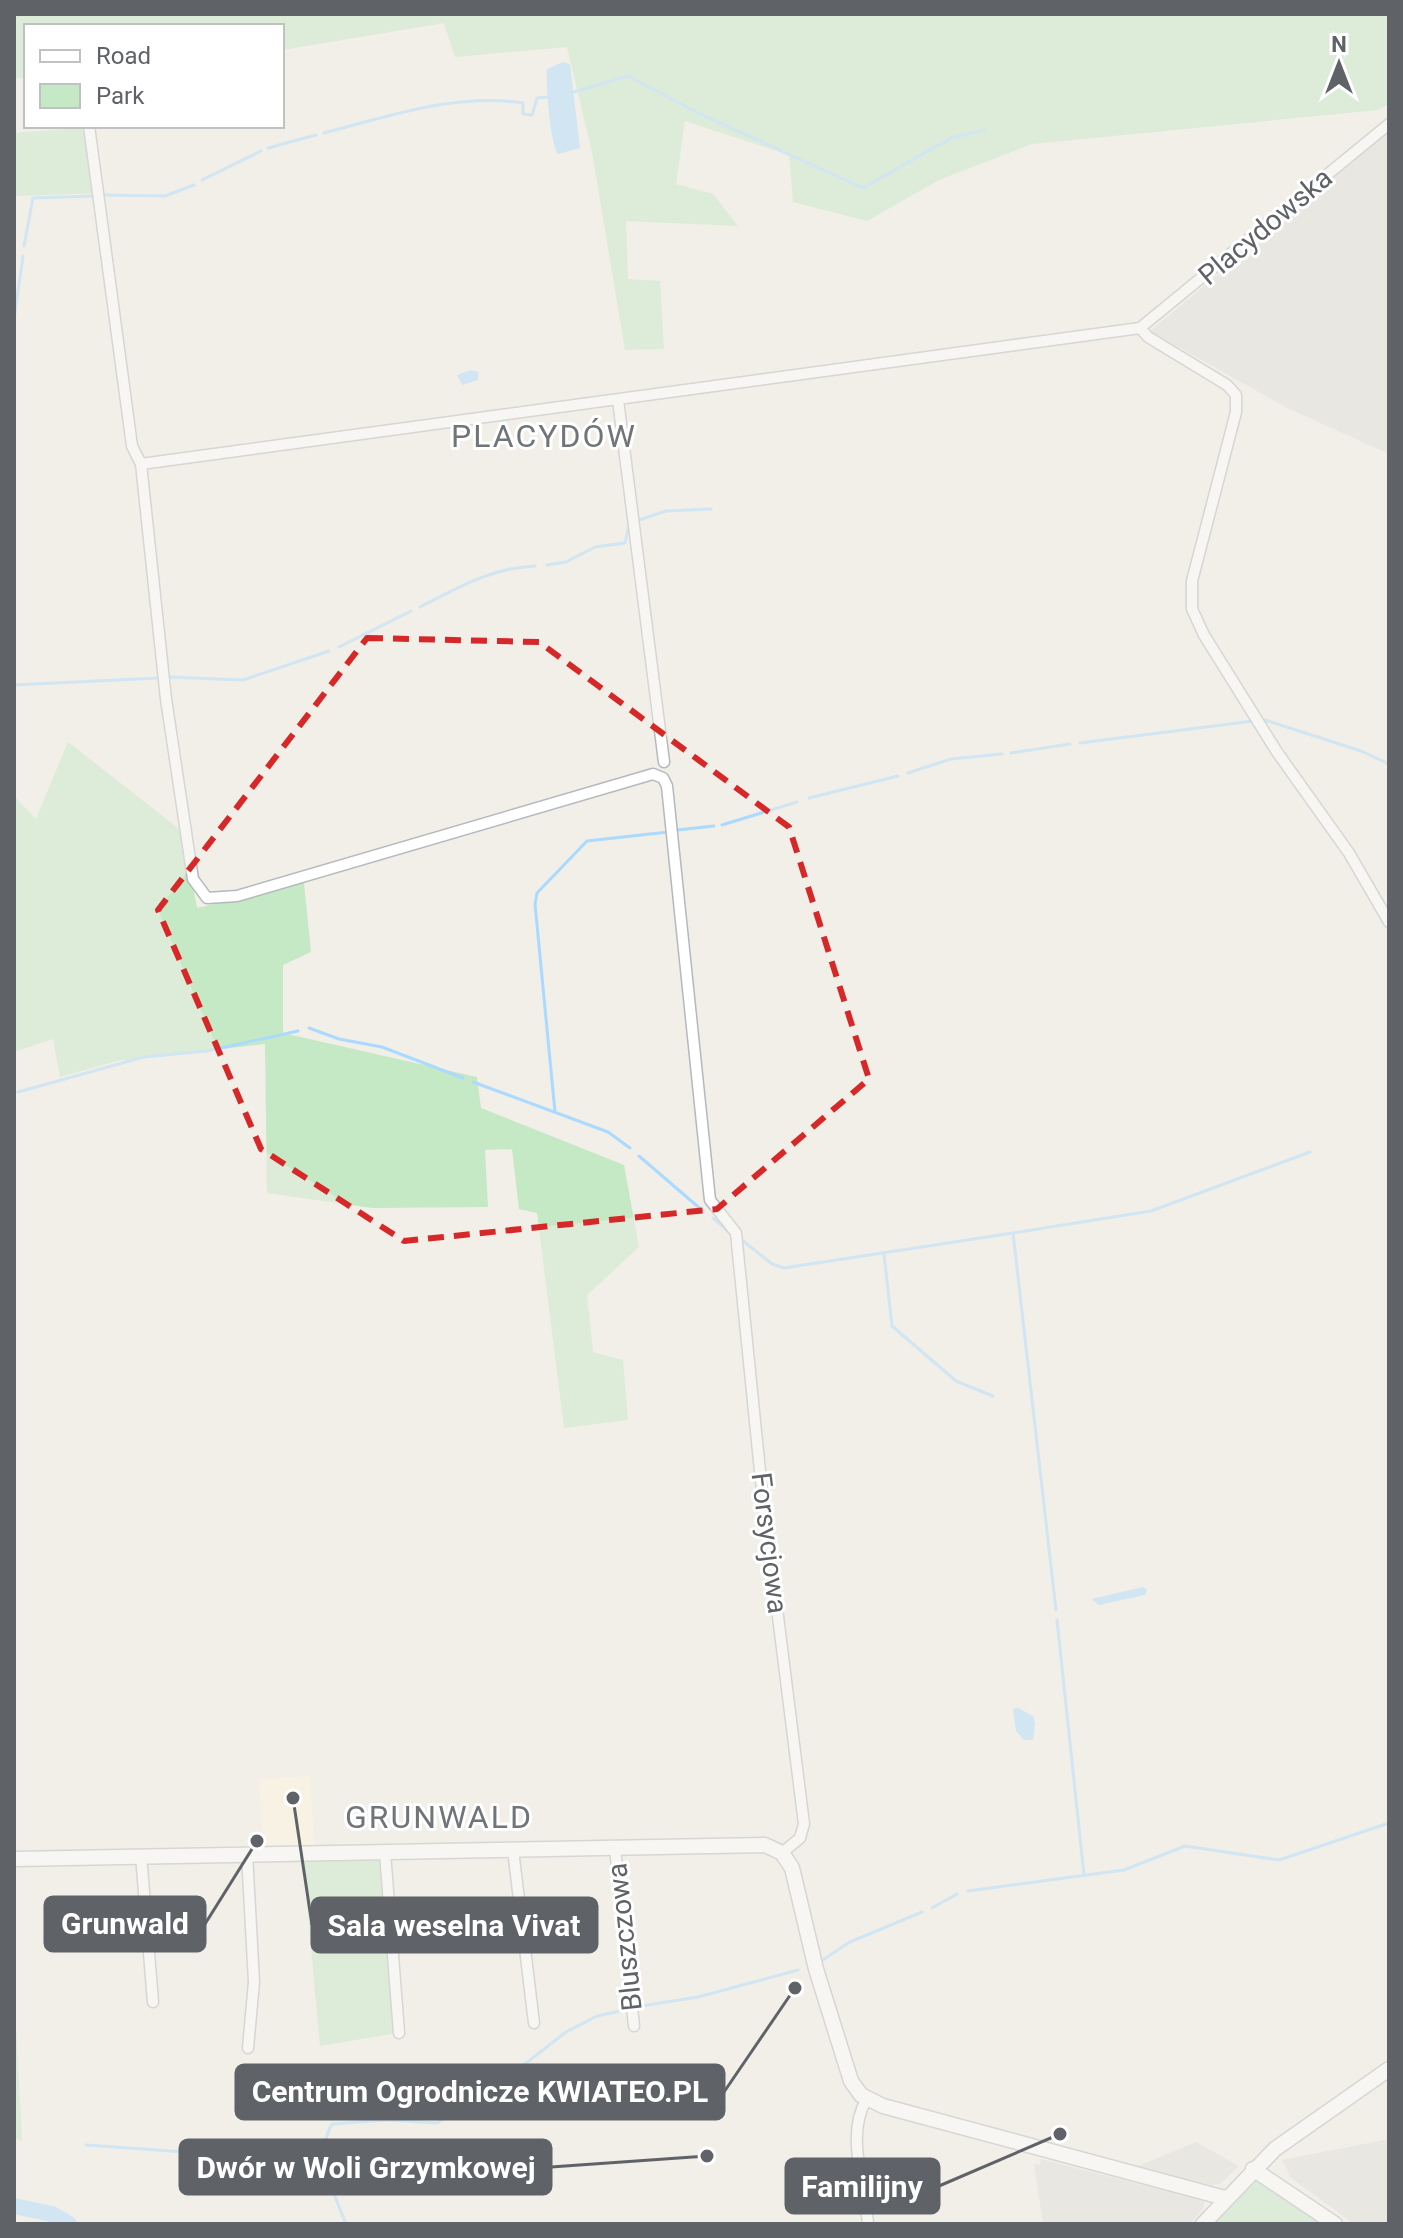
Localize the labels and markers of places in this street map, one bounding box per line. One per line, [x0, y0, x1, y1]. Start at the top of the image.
callout: Grunwald [45, 1897, 205, 1951]
callout: Sala weselna Vivat [312, 1898, 597, 1952]
callout: Centrum Ogrodnicze KWIATEO.PL [236, 2065, 724, 2119]
callout: Dwór w Woli Grzymkowej [180, 2140, 551, 2194]
callout: Familijny [786, 2159, 939, 2213]

